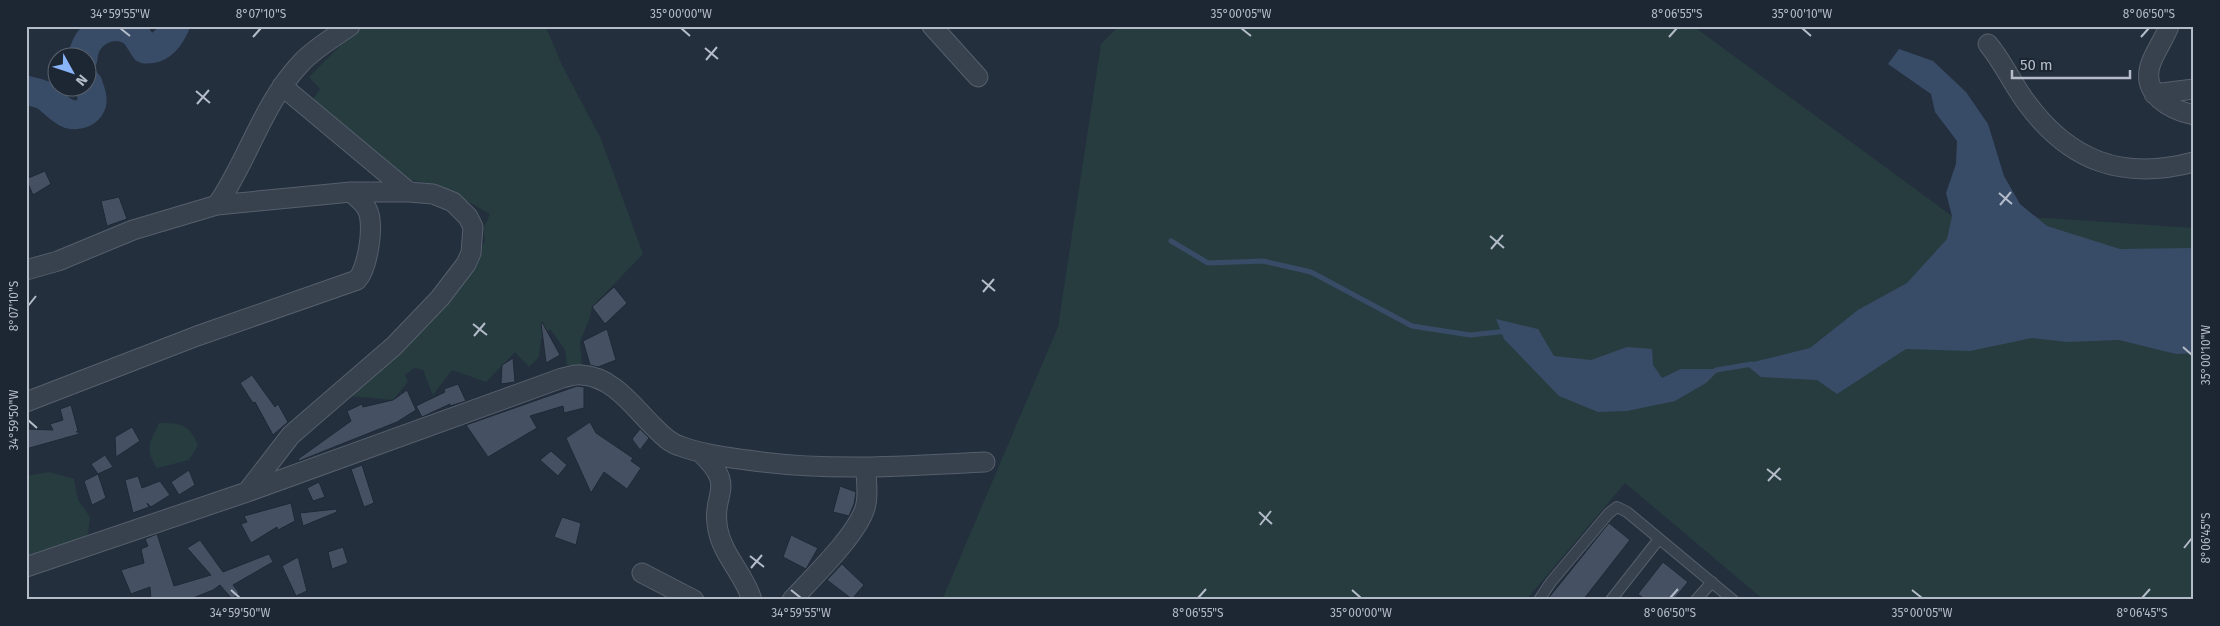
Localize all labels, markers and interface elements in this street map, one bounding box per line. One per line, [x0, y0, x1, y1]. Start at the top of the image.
text: 34°59'55"W [90, 7, 150, 21]
text: 8°07'10"S [236, 7, 287, 21]
text: 35°00'00"W [650, 7, 712, 21]
text: 35°00'05"W [1211, 7, 1272, 21]
text: 8°06'55"S [1651, 7, 1703, 21]
text: 35°00'10"W [1772, 7, 1832, 21]
text: 8°06'50"S [2123, 7, 2176, 21]
north arrow [48, 48, 98, 98]
scale bar [2012, 48, 2130, 80]
text: 50 m [2020, 56, 2053, 74]
text: N [72, 71, 91, 89]
text: 8°07'10"S [7, 280, 21, 331]
text: 35°00'10"W [2199, 325, 2213, 385]
text: 34°59'50"W [7, 390, 21, 450]
text: 8°06'45"S [2199, 512, 2213, 564]
text: 34°59'50"W [210, 606, 270, 620]
text: 34°59'55"W [771, 606, 831, 620]
text: 8°06'55"S [1172, 606, 1224, 620]
text: 35°00'00"W [1330, 606, 1392, 620]
text: 8°06'50"S [1644, 606, 1697, 620]
text: 35°00'05"W [1892, 606, 1953, 620]
text: 8°06'45"S [2116, 606, 2168, 620]

